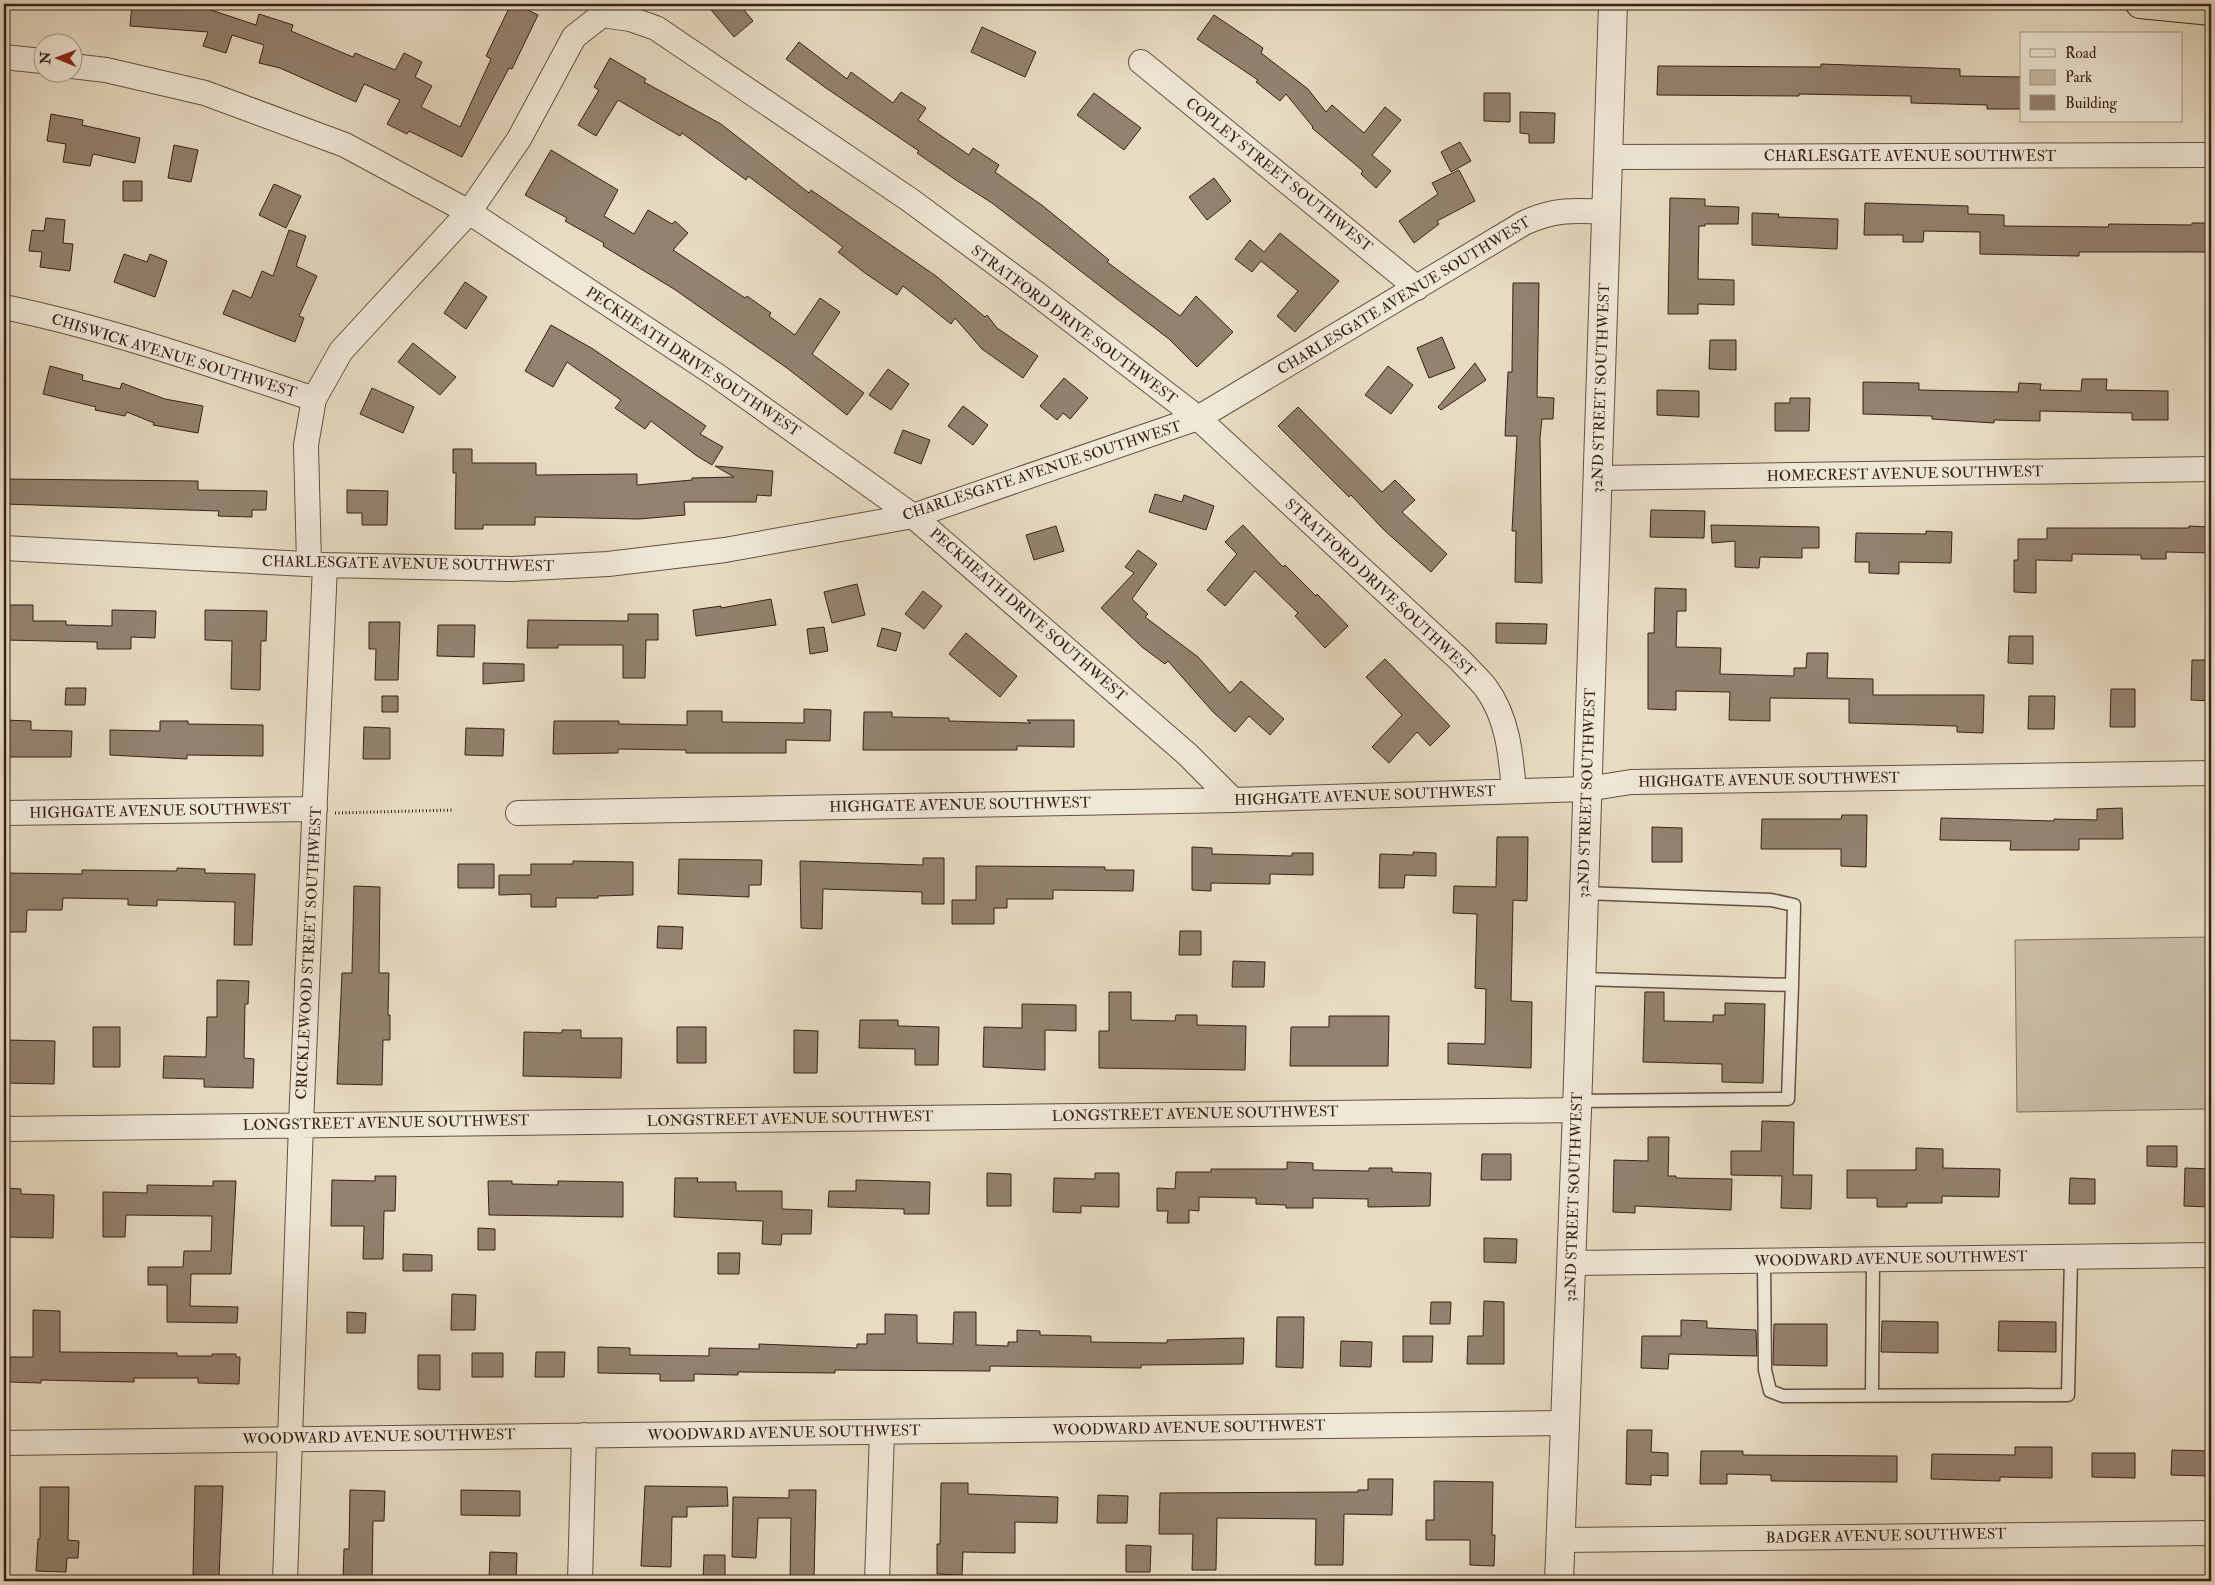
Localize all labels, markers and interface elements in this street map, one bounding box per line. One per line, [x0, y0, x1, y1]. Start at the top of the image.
north arrow [32, 32, 82, 82]
legend [2020, 32, 2182, 122]
text: Road [2065, 44, 2097, 63]
text: N [37, 51, 54, 65]
text: Park [2065, 68, 2092, 87]
street label: COPLEY STREET SOUTHWEST [1182, 94, 1376, 256]
text: Building [2065, 94, 2117, 113]
street label: CHARLESGATE AVENUE SOUTHWEST [1764, 147, 2056, 166]
street label: CHARLESGATE AVENUE SOUTHWEST [1274, 213, 1534, 379]
street label: STRATFORD DRIVE SOUTHWEST [967, 241, 1181, 409]
street label: PECKHEATH DRIVE SOUTHWEST [582, 283, 804, 441]
street label: 32ND STREET SOUTHWEST [1588, 283, 1614, 493]
street label: CHISWICK AVENUE SOUTHWEST [49, 310, 299, 402]
street label: CHARLESGATE AVENUE SOUTHWEST [900, 417, 1184, 525]
street label: HOMECREST AVENUE SOUTHWEST [1767, 462, 2043, 486]
street label: STRATFORD DRIVE SOUTHWEST [1281, 495, 1479, 681]
street label: PECKHEATH DRIVE SOUTHWEST [925, 524, 1131, 706]
street label: CHARLESGATE AVENUE SOUTHWEST [262, 552, 554, 576]
street label: 32ND STREET SOUTHWEST [1574, 688, 1600, 898]
street label: HIGHGATE AVENUE SOUTHWEST [1638, 768, 1900, 792]
street label: HIGHGATE AVENUE SOUTHWEST [1234, 782, 1496, 810]
street label: HIGHGATE AVENUE SOUTHWEST [829, 793, 1091, 817]
street label: HIGHGATE AVENUE SOUTHWEST [29, 799, 291, 823]
street label: CRICKLEWOOD STREET SOUTHWEST [292, 806, 326, 1100]
street label: 32ND STREET SOUTHWEST [1561, 1092, 1587, 1302]
street label: LONGSTREET AVENUE SOUTHWEST [1051, 1102, 1339, 1126]
street label: LONGSTREET AVENUE SOUTHWEST [646, 1107, 934, 1131]
street label: LONGSTREET AVENUE SOUTHWEST [242, 1111, 530, 1135]
street label: WOODWARD AVENUE SOUTHWEST [1753, 1247, 2028, 1271]
street label: WOODWARD AVENUE SOUTHWEST [1051, 1416, 1326, 1440]
street label: WOODWARD AVENUE SOUTHWEST [646, 1421, 921, 1445]
street label: WOODWARD AVENUE SOUTHWEST [241, 1425, 516, 1449]
street label: BADGER AVENUE SOUTHWEST [1765, 1524, 2007, 1548]

